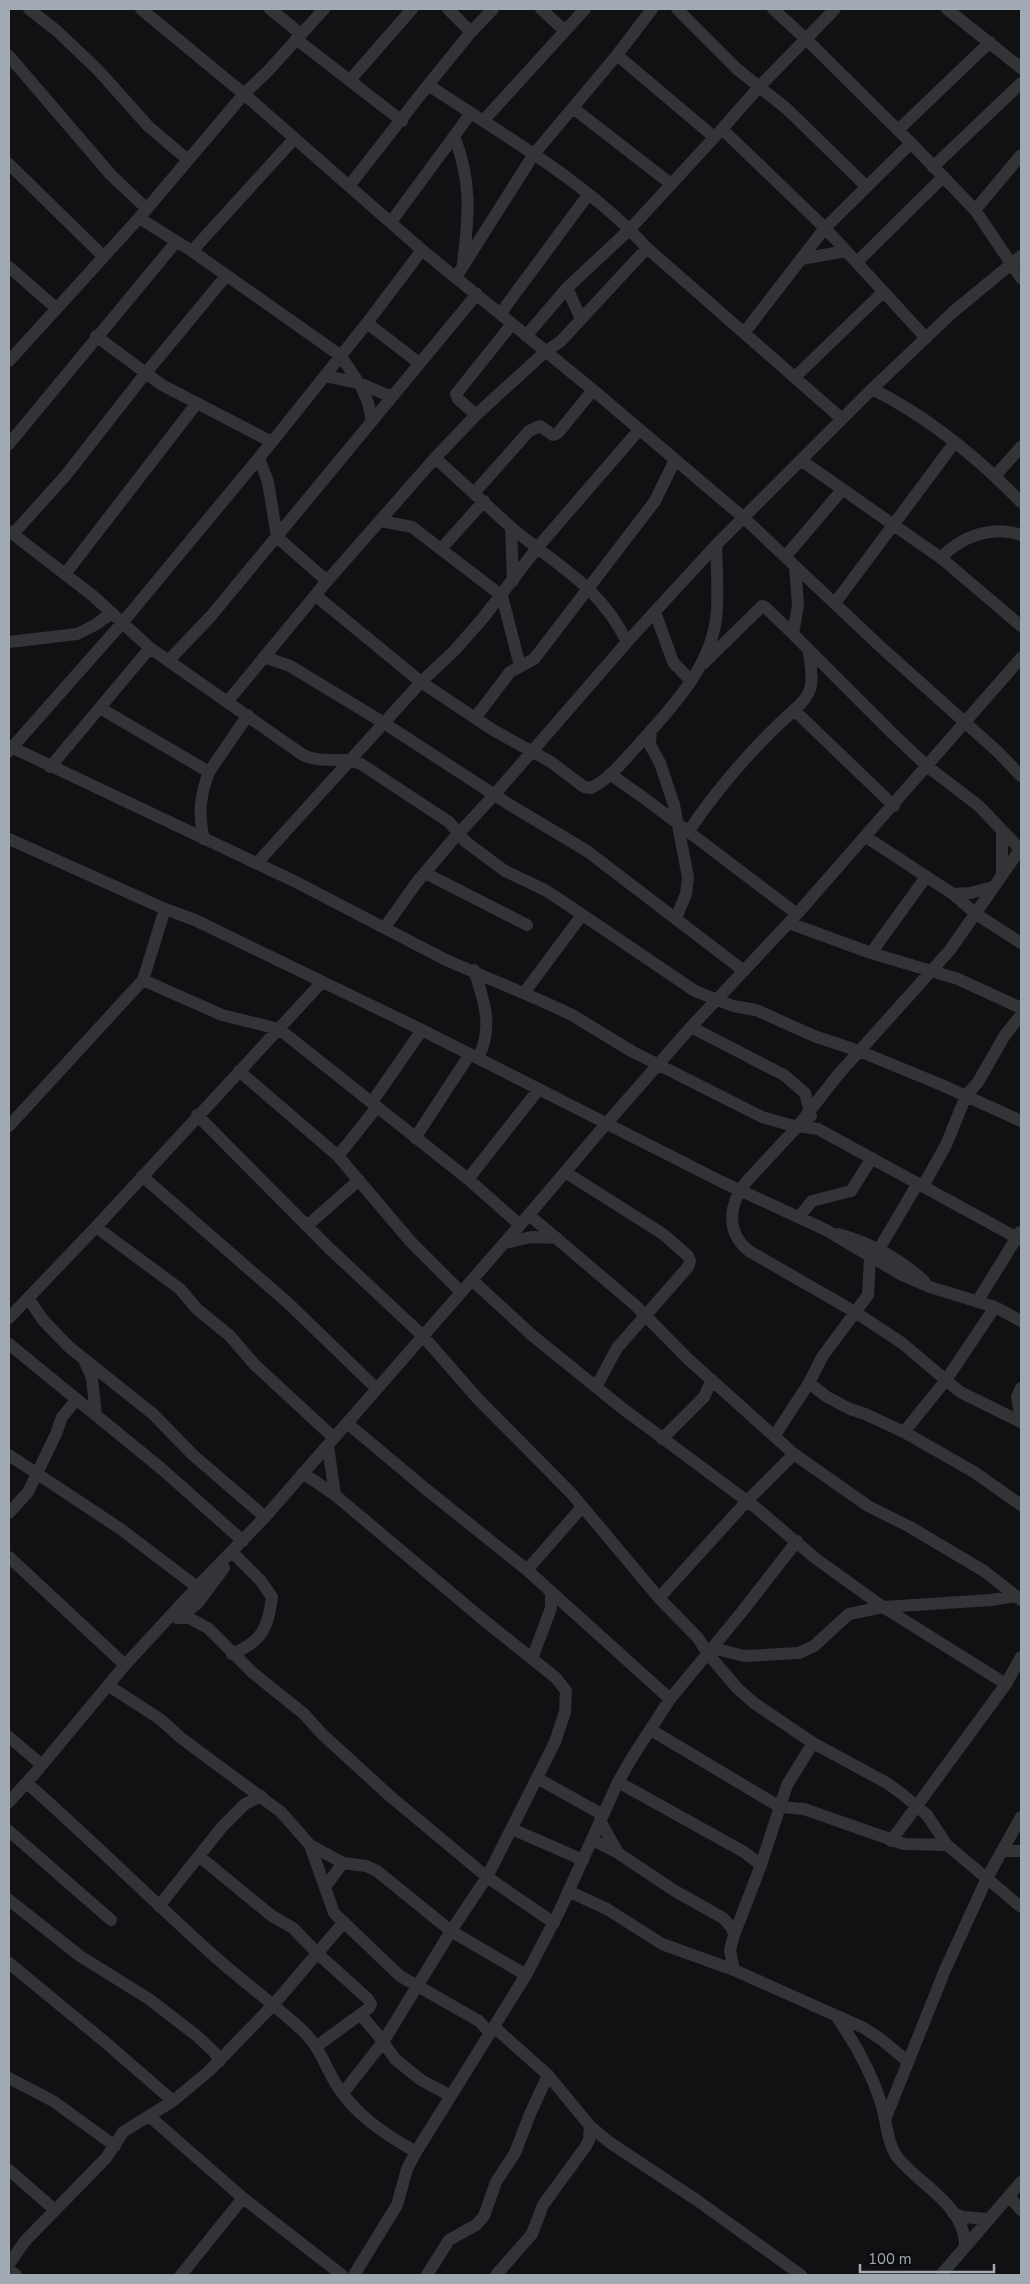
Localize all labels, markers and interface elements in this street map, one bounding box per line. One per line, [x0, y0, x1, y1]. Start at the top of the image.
scale bar [860, 2242, 994, 2274]
text: 100 m [868, 2249, 912, 2269]

